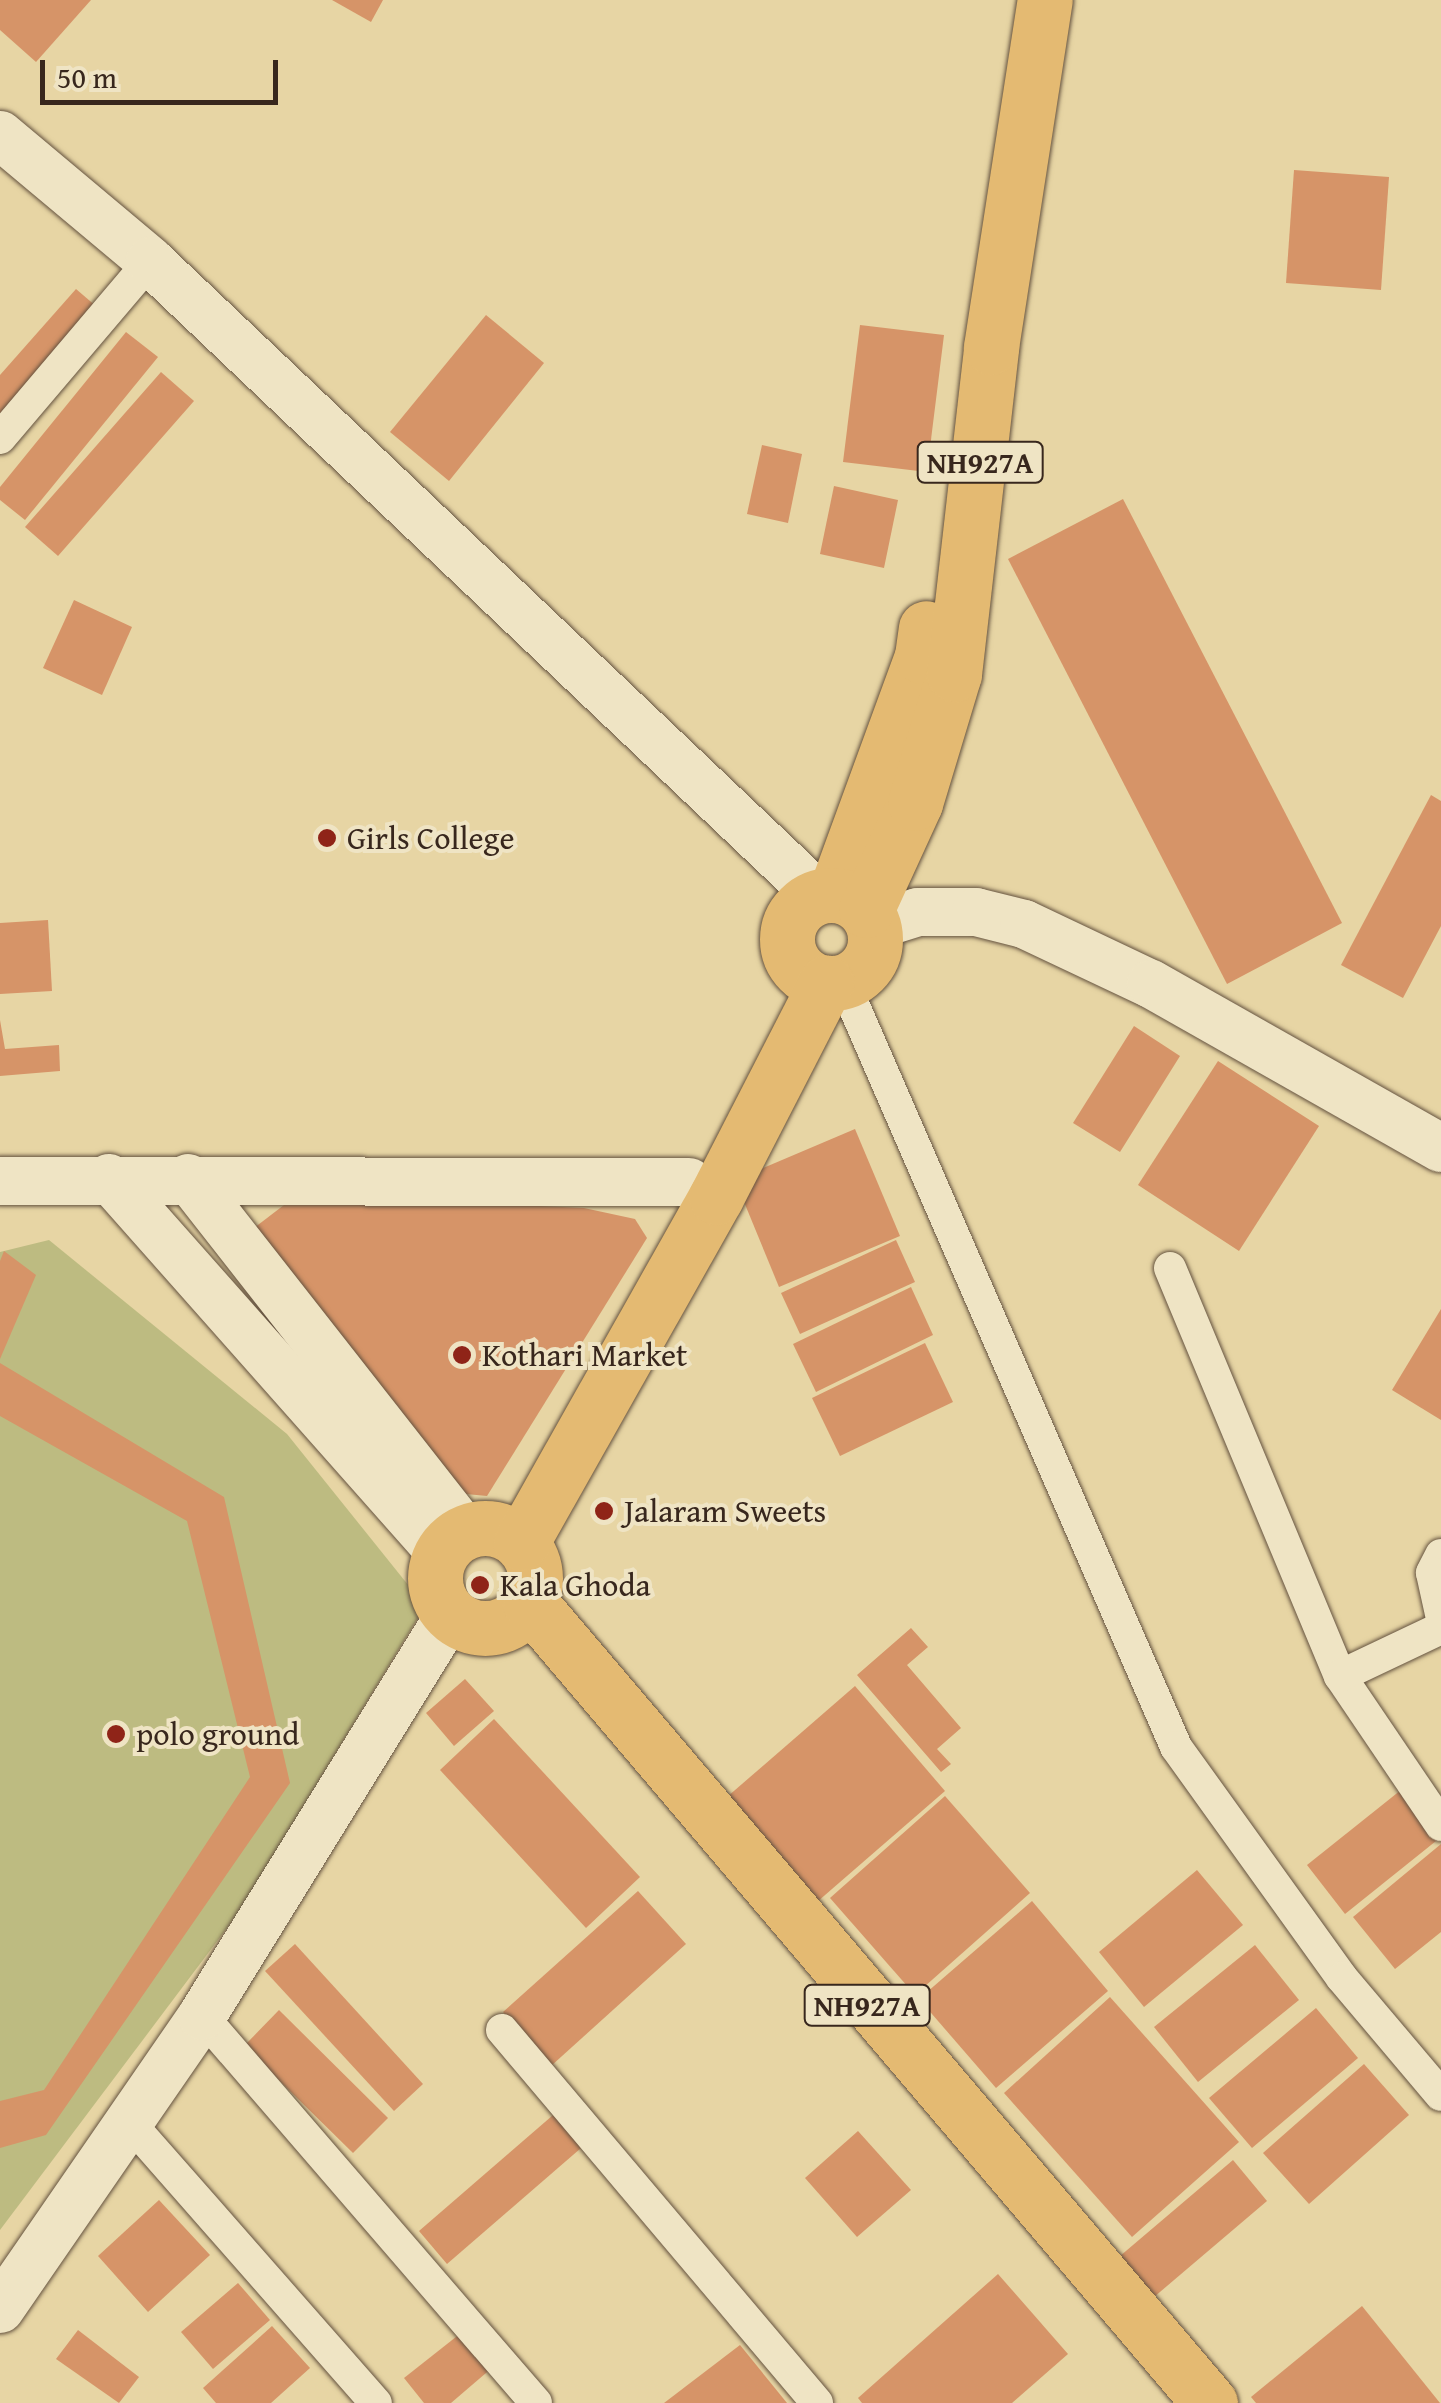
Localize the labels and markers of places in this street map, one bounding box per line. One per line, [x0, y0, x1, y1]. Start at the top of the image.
place label: Girls College [347, 819, 514, 857]
marker: Girls College [316, 827, 338, 849]
place label: Kothari Market [482, 1336, 687, 1374]
marker: Kothari Market [451, 1344, 473, 1366]
place label: Jalaram Sweets [624, 1492, 826, 1530]
marker: Jalaram Sweets [593, 1500, 615, 1522]
place label: Kala Ghoda [500, 1566, 651, 1604]
marker: Kala Ghoda [469, 1574, 491, 1596]
place label: polo ground [136, 1715, 299, 1753]
marker: polo ground [105, 1723, 127, 1745]

